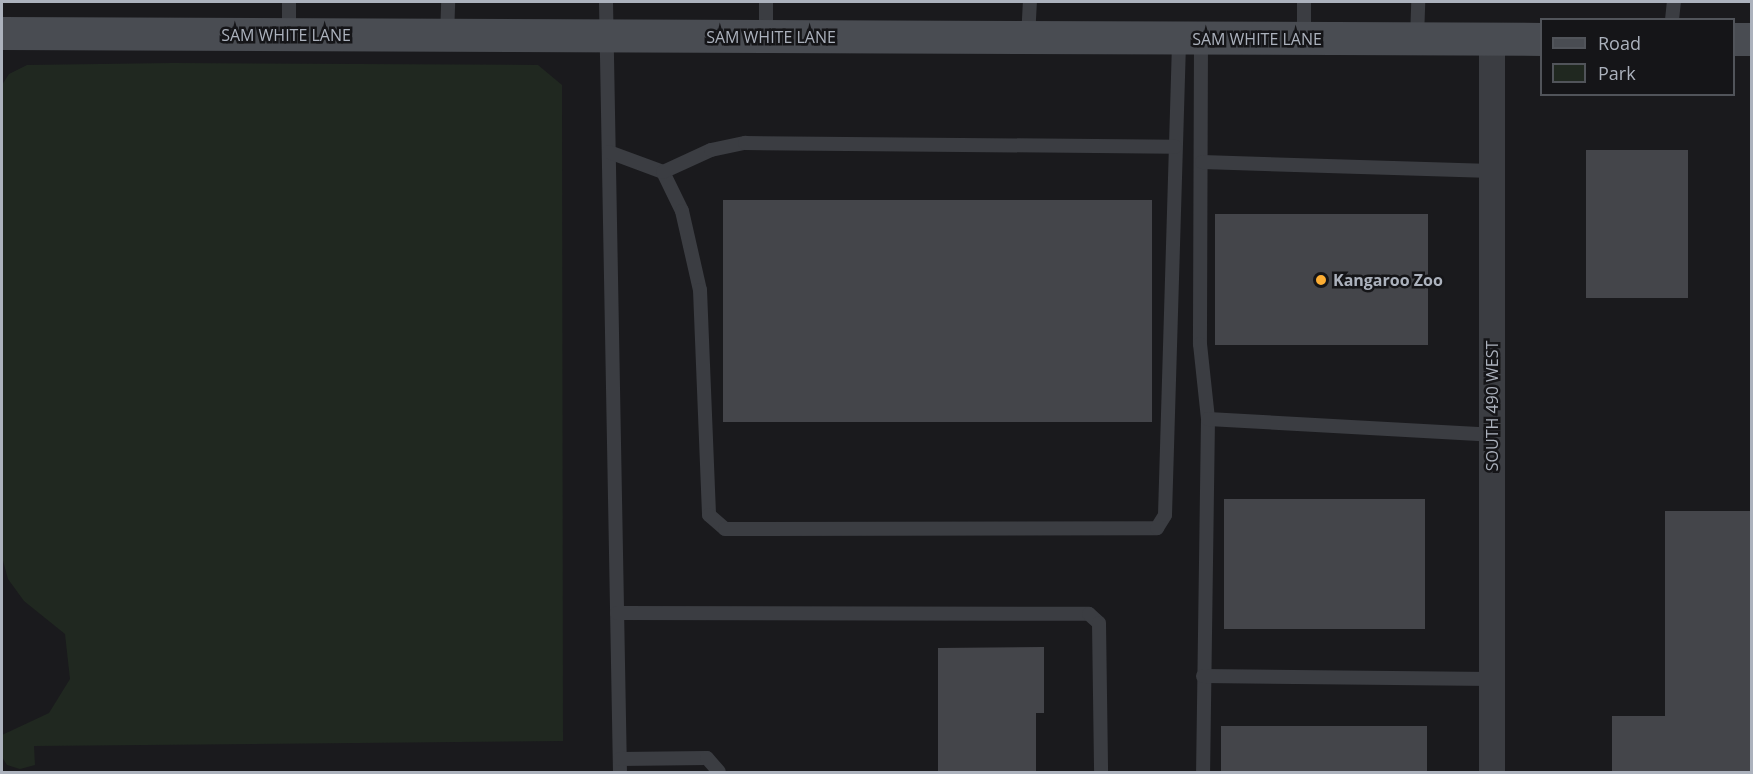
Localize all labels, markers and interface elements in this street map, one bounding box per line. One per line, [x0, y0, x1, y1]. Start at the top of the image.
legend [1540, 18, 1735, 96]
street label: SAM WHITE LANE [221, 25, 351, 45]
street label: SAM WHITE LANE [706, 27, 836, 47]
street label: SAM WHITE LANE [1192, 29, 1322, 49]
text: Road [1598, 31, 1641, 55]
text: Park [1598, 61, 1636, 85]
place label: Kangaroo Zoo [1333, 270, 1443, 290]
marker: Kangaroo Zoo [1314, 273, 1328, 287]
street label: SOUTH 490 WEST [1482, 341, 1502, 471]

